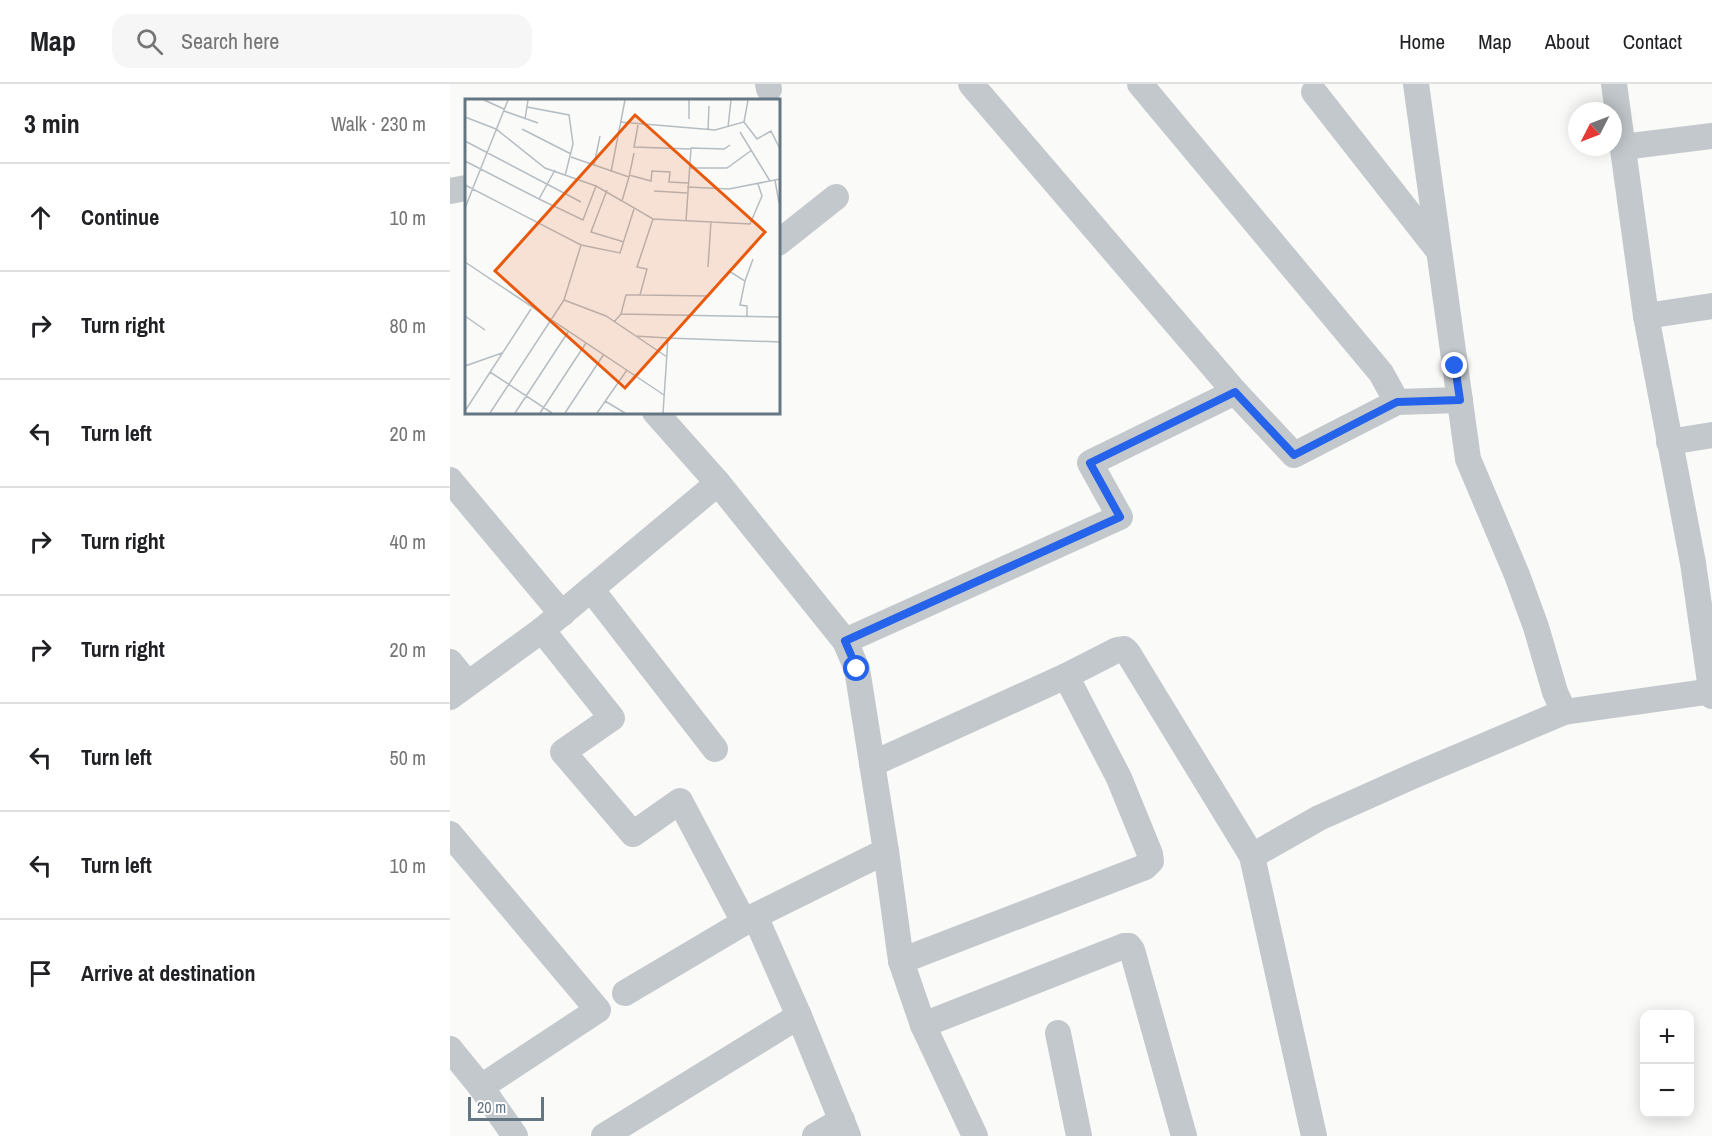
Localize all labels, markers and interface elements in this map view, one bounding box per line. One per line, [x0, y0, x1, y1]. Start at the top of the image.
search box [112, 14, 532, 68]
text: Map [30, 22, 76, 60]
icon: search [133, 25, 166, 58]
text: Search here [181, 26, 279, 56]
text: Home [1399, 27, 1445, 56]
text: Map [1478, 27, 1512, 56]
text: About [1545, 27, 1590, 56]
text: Contact [1623, 27, 1682, 56]
inset map [465, 99, 780, 414]
north arrow [1568, 102, 1622, 156]
text: 3 min [24, 106, 80, 141]
text: Walk · 230 m [331, 110, 426, 137]
icon: ahead [24, 201, 57, 234]
text: Continue [81, 202, 159, 232]
text: 10 m [390, 204, 426, 231]
icon: right [24, 309, 57, 342]
text: Turn right [81, 310, 165, 340]
text: 80 m [390, 312, 426, 339]
route end [1441, 352, 1467, 378]
icon: left [24, 417, 57, 450]
text: Turn left [81, 418, 152, 448]
text: 20 m [390, 420, 426, 447]
icon: right [24, 525, 57, 558]
text: Turn right [81, 526, 165, 556]
text: 40 m [390, 528, 426, 555]
icon: right [24, 633, 57, 666]
text: Turn right [81, 634, 165, 664]
text: 20 m [390, 636, 426, 663]
route start [843, 655, 869, 681]
icon: left [24, 741, 57, 774]
text: Turn left [81, 742, 152, 772]
text: 50 m [390, 744, 426, 771]
icon: left [24, 849, 57, 882]
text: Turn left [81, 850, 152, 880]
text: 10 m [390, 852, 426, 879]
icon: arrive [24, 957, 57, 990]
text: Arrive at destination [81, 958, 255, 988]
map controls [1640, 1010, 1694, 1118]
button: + [1640, 1010, 1694, 1064]
button: − [1640, 1064, 1694, 1118]
scale bar [468, 1094, 544, 1122]
text: 20 m [477, 1096, 506, 1118]

